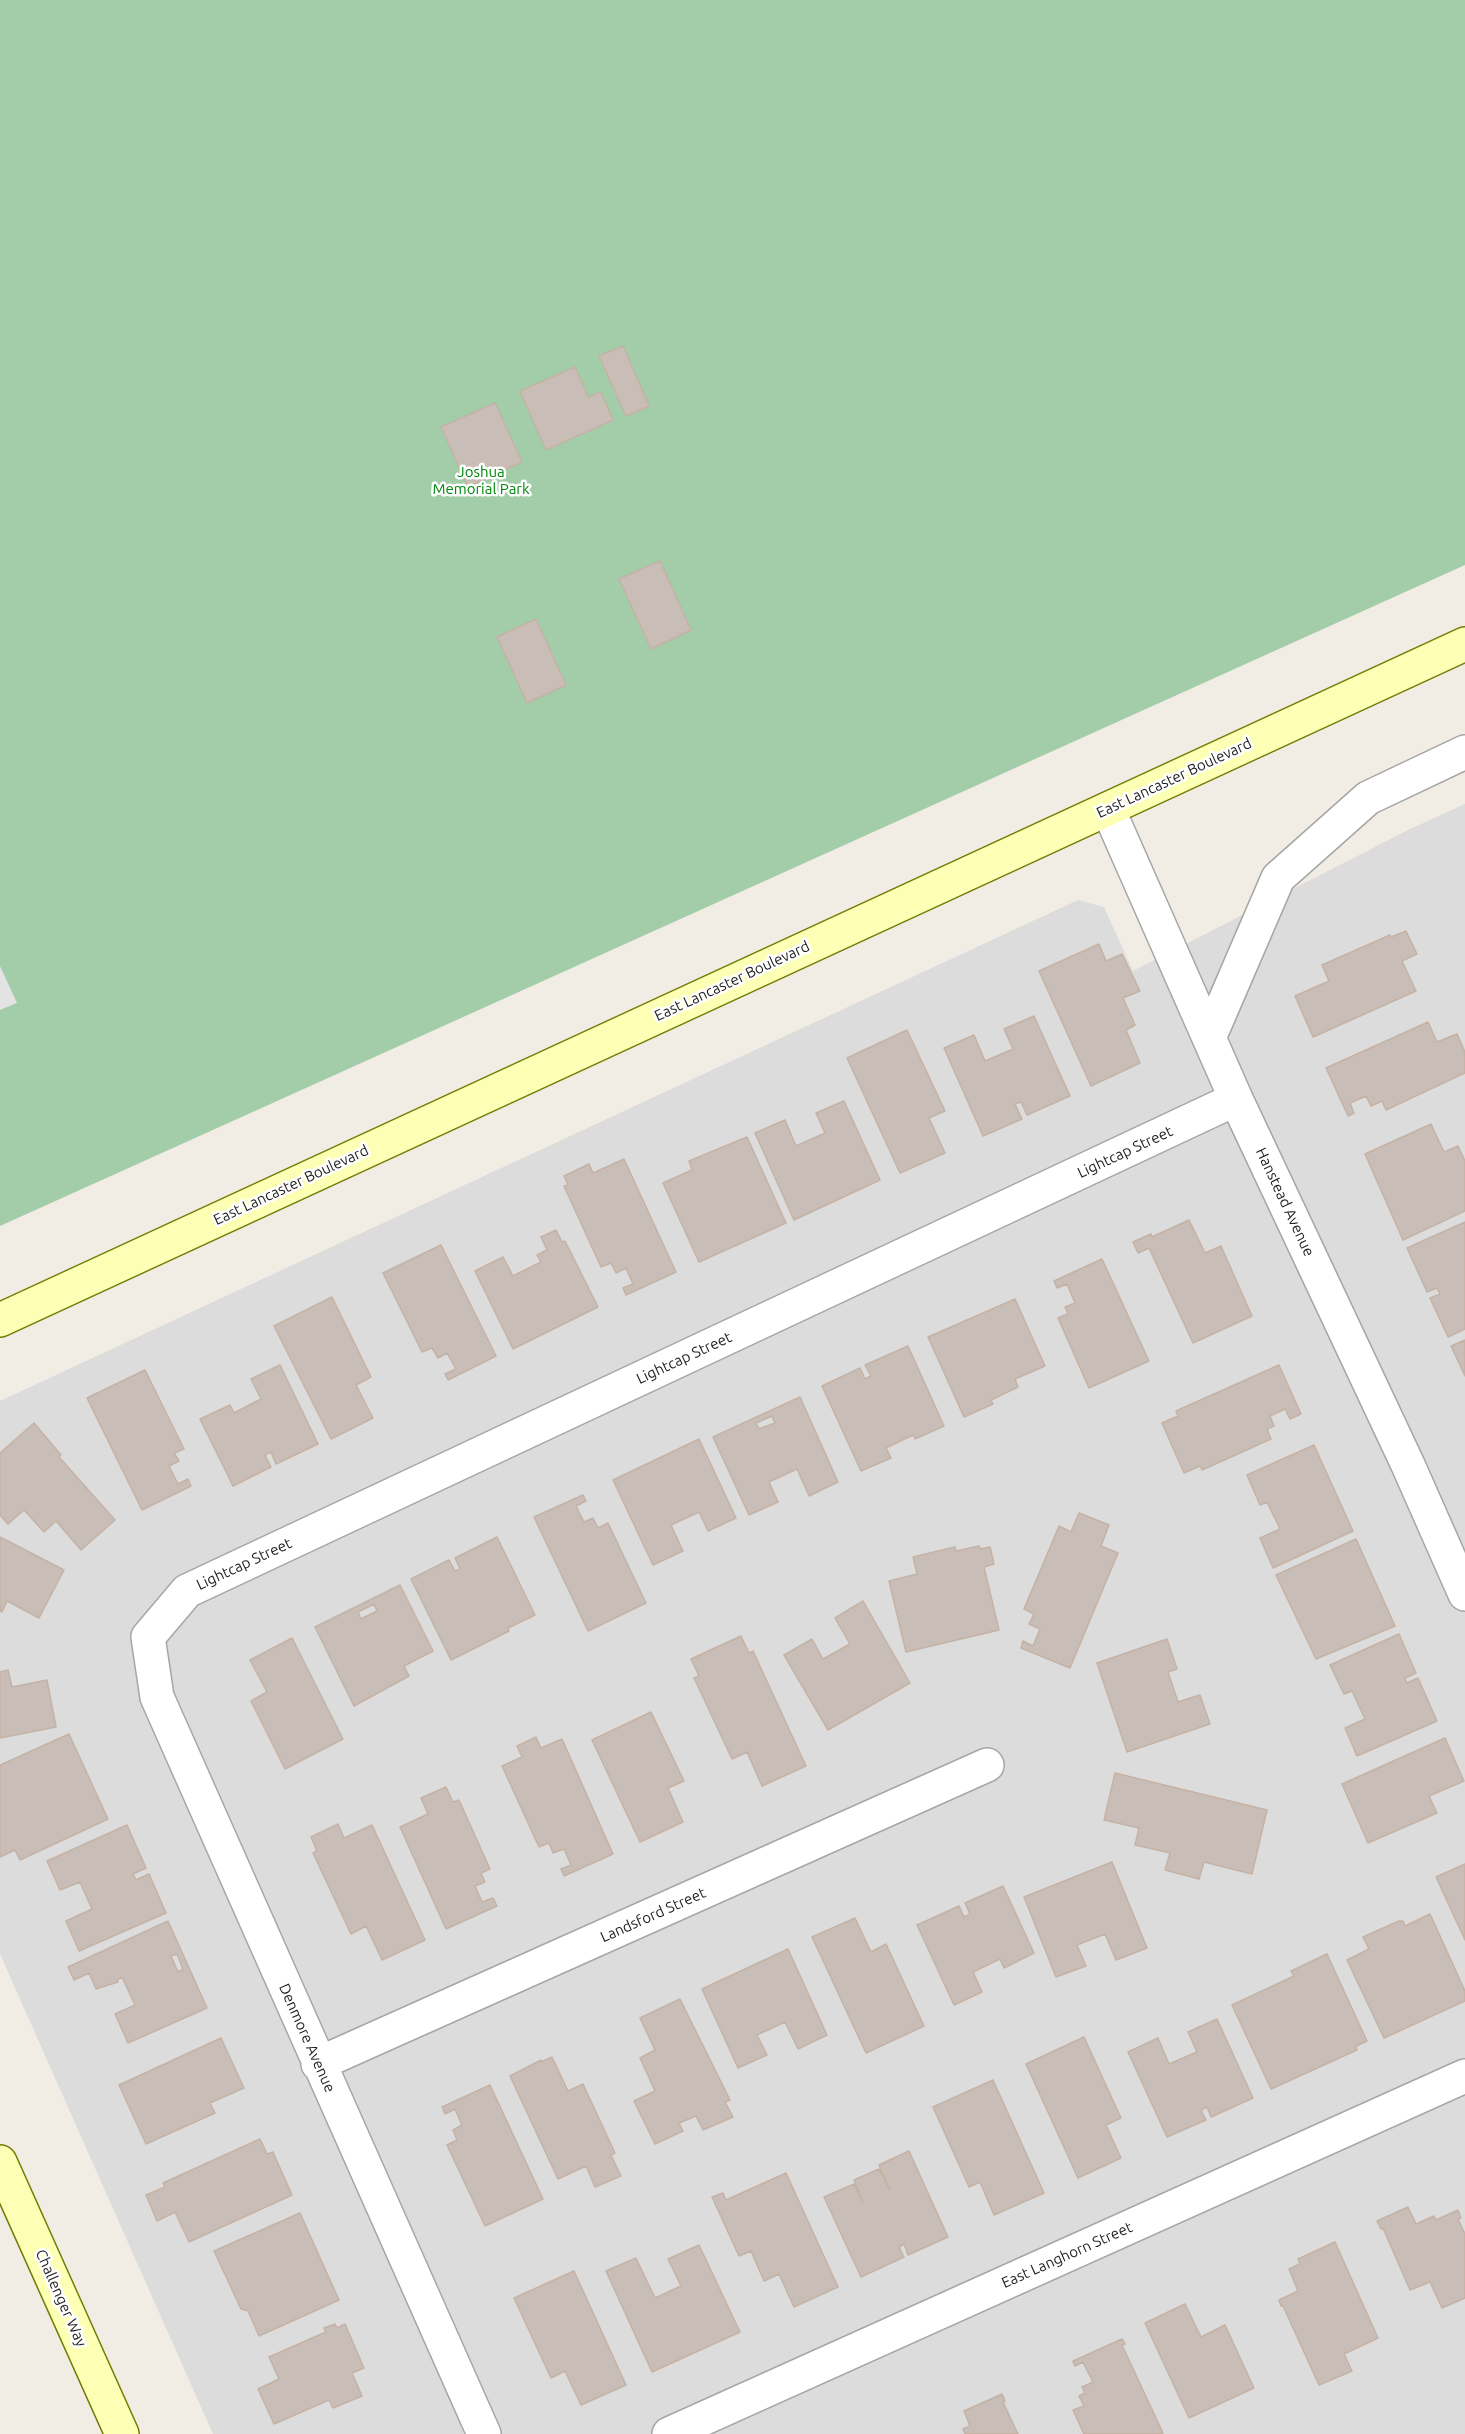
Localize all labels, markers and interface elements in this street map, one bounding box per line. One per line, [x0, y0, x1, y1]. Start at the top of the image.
park label: Joshua Memorial Park [432, 463, 530, 498]
street label: East Lancaster Boulevard [1094, 734, 1254, 822]
street label: East Lancaster Boulevard [652, 937, 812, 1025]
street label: Lightcap Street [1074, 1122, 1176, 1182]
street label: East Lancaster Boulevard [211, 1141, 371, 1229]
street label: Hanstead Avenue [1252, 1145, 1318, 1259]
street label: Lightcap Street [633, 1328, 735, 1388]
street label: Lightcap Street [193, 1534, 295, 1594]
street label: Landsford Street [598, 1884, 708, 1946]
street label: Denmore Avenue [275, 1981, 339, 2095]
street label: East Langhorn Street [999, 2218, 1135, 2292]
street label: Challenger Way [31, 2247, 91, 2349]

